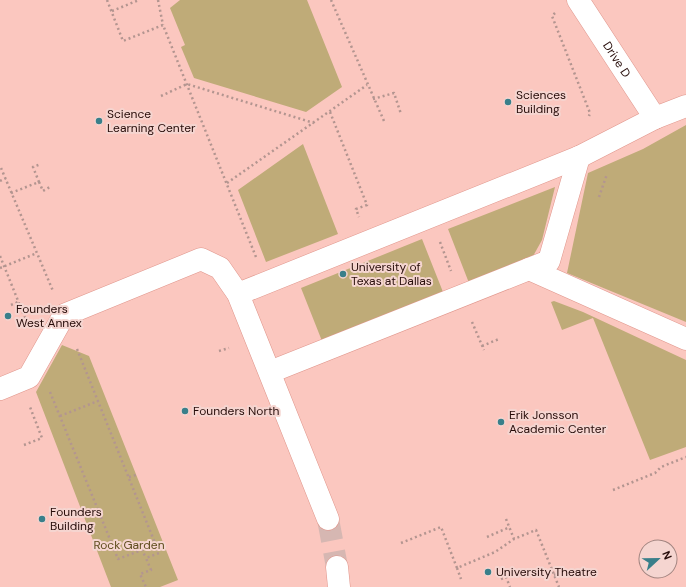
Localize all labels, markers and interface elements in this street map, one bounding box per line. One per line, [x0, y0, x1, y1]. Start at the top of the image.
street label: Drive D [599, 38, 634, 81]
place label: Sciences Building [516, 87, 566, 117]
marker: Sciences Building [503, 97, 513, 107]
place label: Science Learning Center [107, 106, 196, 136]
marker: Science Learning Center [94, 116, 104, 126]
place label: University of Texas at Dallas [351, 259, 432, 289]
marker: University of Texas at Dallas [338, 269, 348, 279]
place label: Founders West Annex [16, 301, 82, 331]
marker: Founders West Annex [3, 311, 13, 321]
place label: Founders North [193, 403, 280, 419]
marker: Founders North [180, 406, 190, 416]
place label: Erik Jonsson Academic Center [509, 407, 607, 437]
marker: Erik Jonsson Academic Center [496, 417, 506, 427]
place label: Founders Building [50, 504, 102, 534]
marker: Founders Building [37, 514, 47, 524]
park label: Rock Garden [93, 537, 165, 553]
north arrow [638, 539, 678, 579]
text: N [659, 549, 675, 562]
place label: University Theatre [496, 564, 597, 580]
marker: University Theatre [483, 567, 493, 577]

